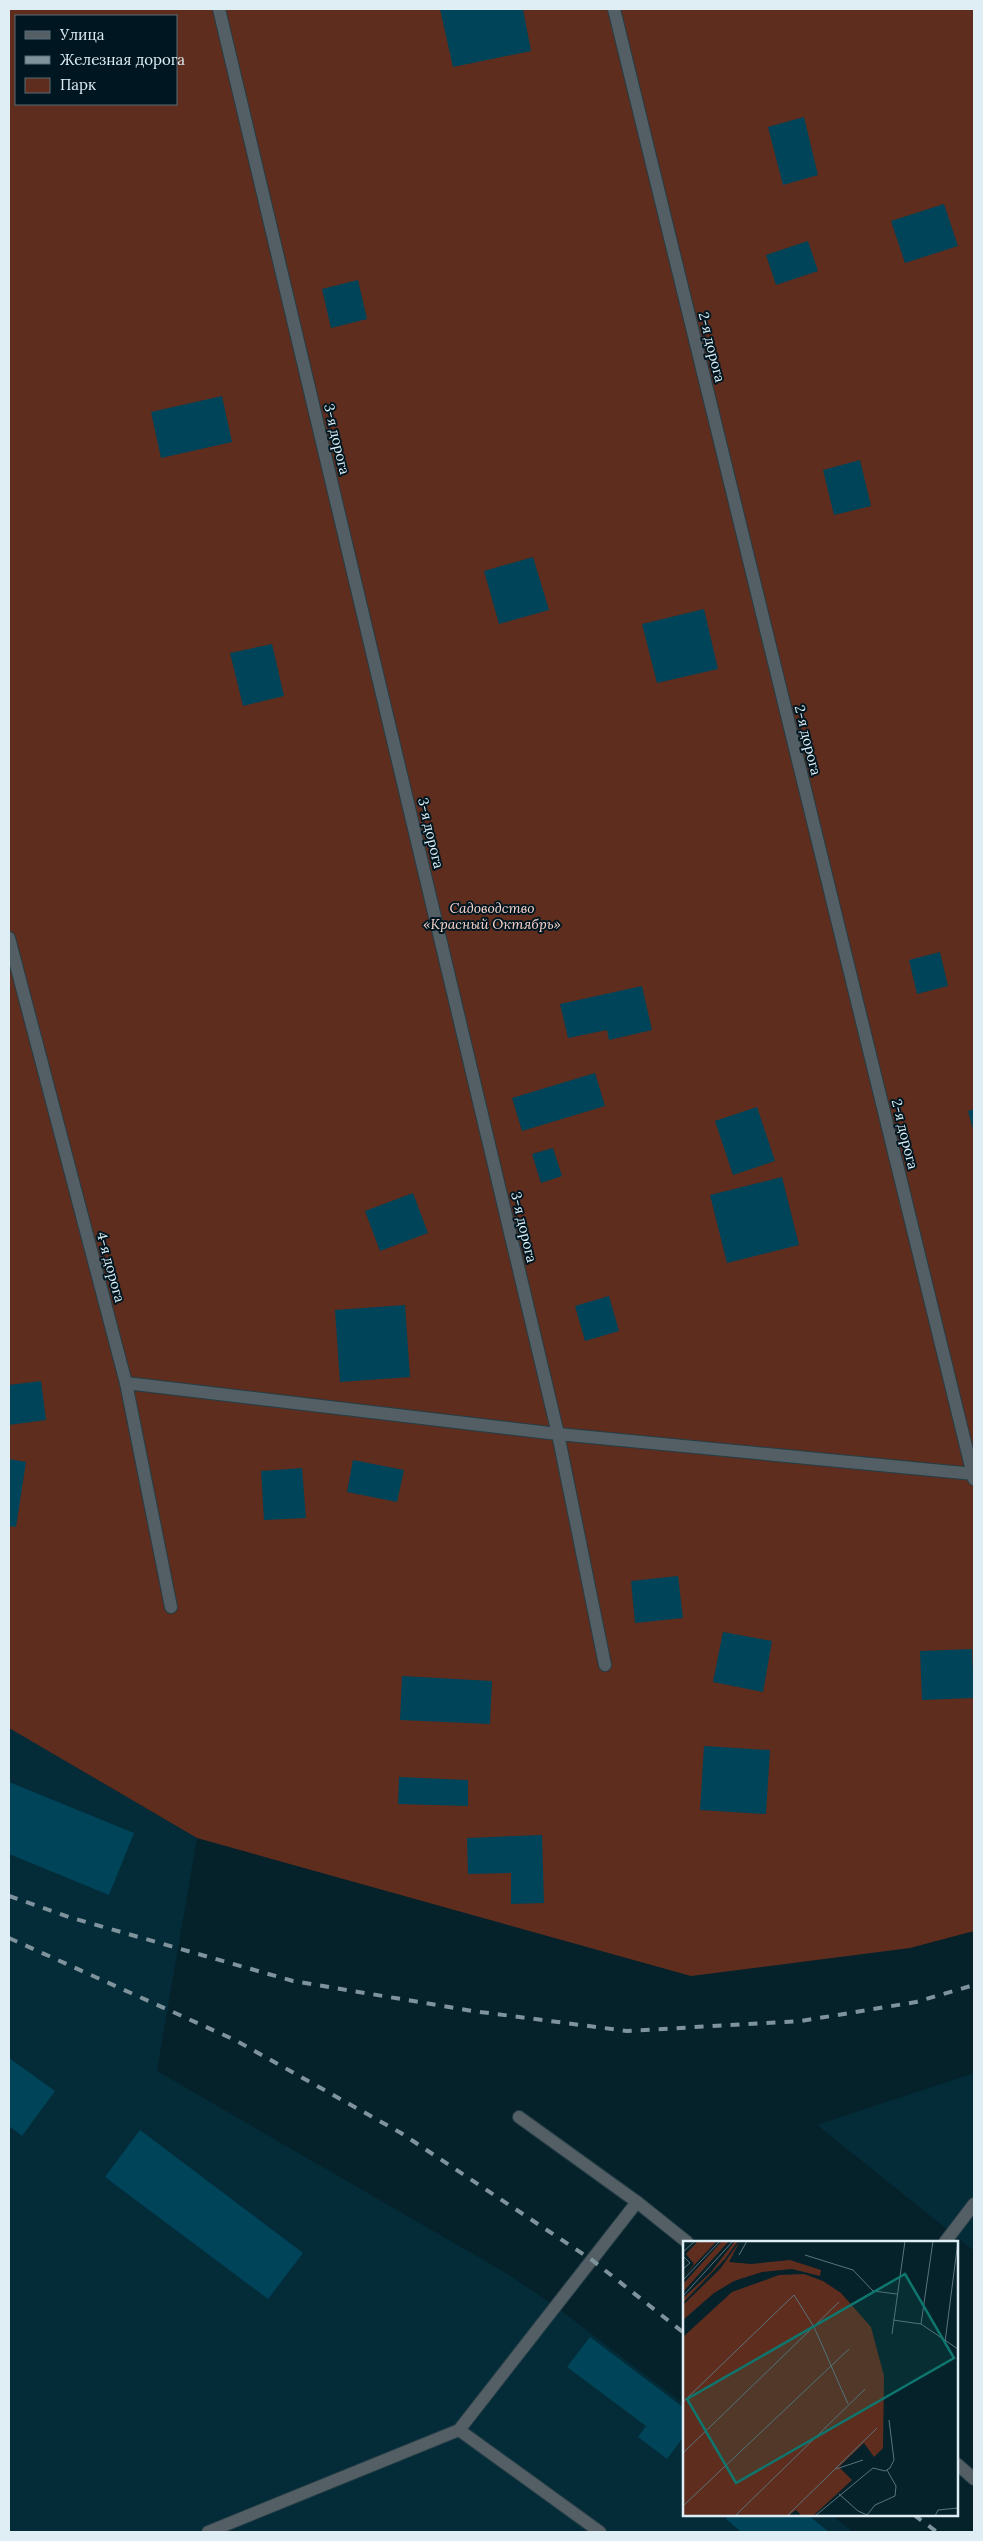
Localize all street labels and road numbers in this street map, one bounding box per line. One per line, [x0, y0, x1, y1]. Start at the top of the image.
street label: 2-я дорога [695, 310, 729, 384]
street label: 3-я дорога [320, 402, 354, 476]
street label: 2-я дорога [791, 703, 825, 777]
street label: 3-я дорога [414, 796, 448, 870]
street label: 2-я дорога [888, 1097, 922, 1171]
street label: 3-я дорога [507, 1190, 541, 1264]
street label: 4-я дорога [93, 1230, 129, 1304]

